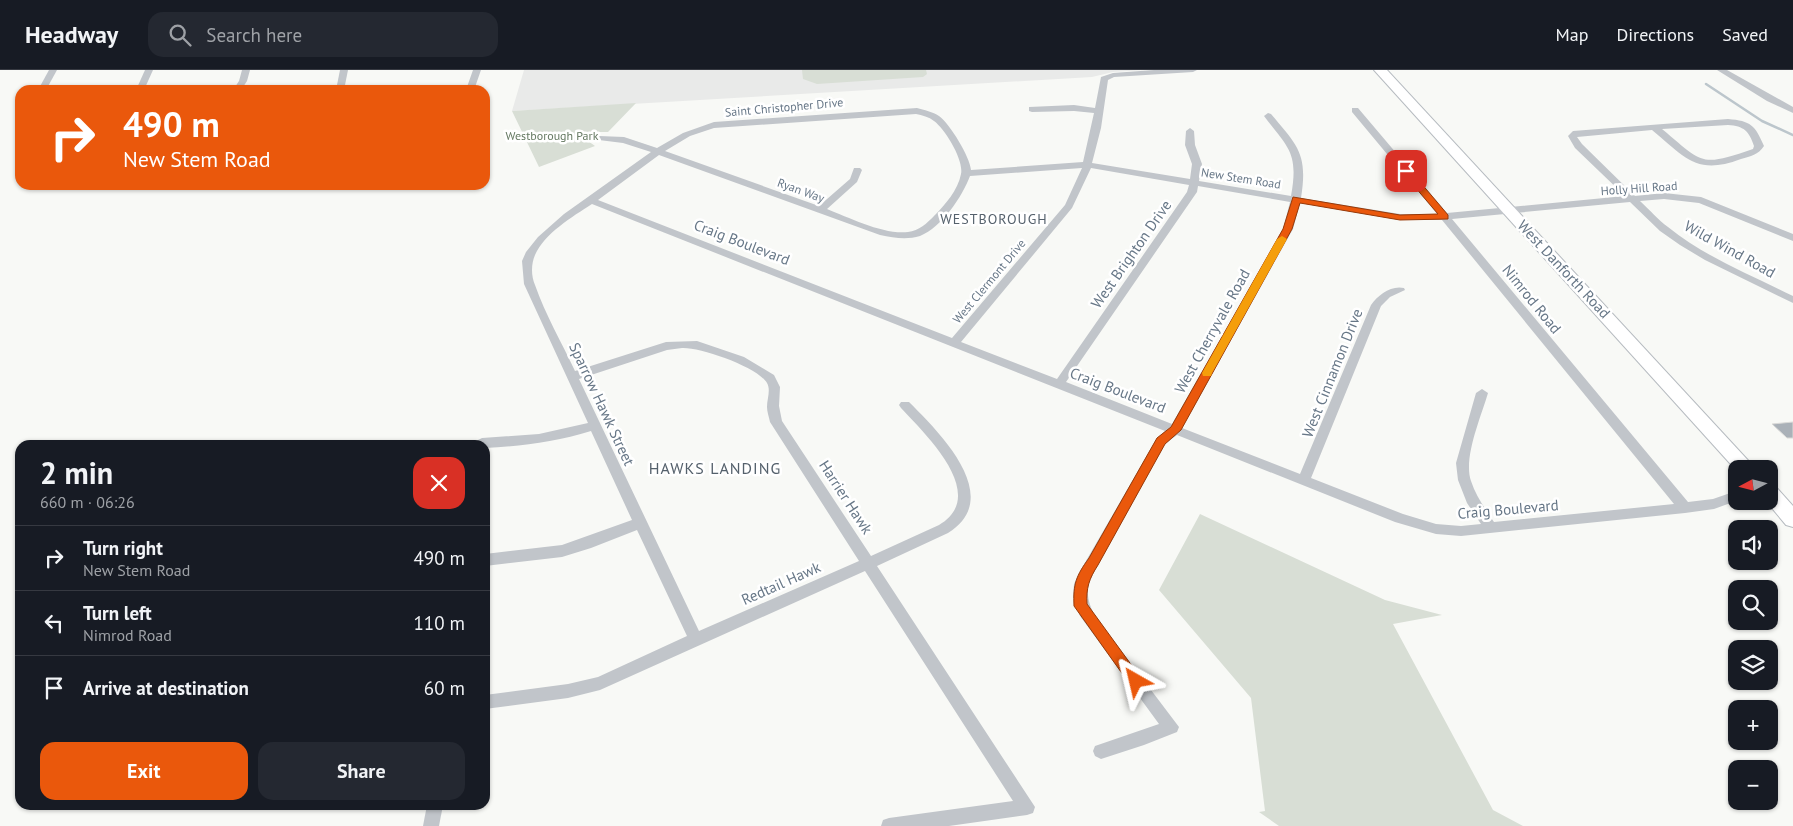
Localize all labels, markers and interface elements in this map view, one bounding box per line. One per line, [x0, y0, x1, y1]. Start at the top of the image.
search box [148, 12, 498, 57]
text: Headway [25, 19, 118, 50]
icon: search [166, 21, 194, 49]
text: Search here [206, 23, 302, 47]
text: Map [1556, 23, 1588, 46]
text: Directions [1616, 23, 1694, 46]
text: Saved [1722, 23, 1768, 46]
street label: Saint Christopher Drive [724, 94, 844, 120]
text: 490 m [123, 101, 220, 147]
icon: right [40, 105, 105, 170]
park label: Westborough Park [506, 128, 599, 143]
text: New Stem Road [123, 145, 271, 173]
pin [1385, 150, 1427, 192]
icon: arrive [1392, 157, 1420, 185]
street label: New Stem Road [1200, 164, 1282, 192]
street label: Ryan Way [775, 175, 827, 206]
street label: Holly Hill Road [1600, 178, 1678, 198]
street label: West Brighton Drive [1087, 196, 1175, 312]
district label: WESTBOROUGH [940, 210, 1048, 228]
street label: Craig Boulevard [691, 215, 793, 269]
street label: West Danforth Road [1514, 216, 1614, 322]
street label: Wild Wind Road [1681, 216, 1779, 282]
street label: West Clermont Drive [949, 236, 1029, 326]
street label: Nimrod Road [1498, 261, 1566, 337]
street label: West Cherryvale Road [1170, 266, 1254, 396]
street label: West Cinnamon Drive [1297, 306, 1367, 440]
street label: Sparrow Hawk Street [565, 339, 639, 469]
street label: Craig Boulevard [1067, 363, 1169, 417]
text: 2 min [40, 453, 113, 492]
button: close [413, 457, 465, 509]
street label: Harrier Hawk [815, 457, 877, 538]
district label: HAWKS LANDING [649, 458, 781, 478]
north arrow [1728, 460, 1778, 510]
map controls [1728, 460, 1778, 810]
text: 660 m · 06:26 [40, 492, 135, 512]
street label: Craig Boulevard [1457, 495, 1559, 523]
button: sound [1728, 520, 1778, 570]
text: Turn right [83, 536, 163, 560]
icon: right [40, 544, 68, 572]
text: 490 m [413, 546, 465, 570]
street label: Redtail Hawk [739, 557, 824, 609]
text: New Stem Road [83, 560, 190, 580]
button: search [1728, 580, 1778, 630]
text: Turn left [83, 601, 152, 625]
icon: left [40, 609, 68, 637]
text: 110 m [413, 611, 465, 635]
text: Nimrod Road [83, 625, 172, 645]
button: layers [1728, 640, 1778, 690]
position arrow [1109, 654, 1161, 706]
icon: arrive [40, 674, 68, 702]
text: Arrive at destination [83, 676, 249, 700]
text: 60 m [424, 676, 465, 700]
button: + [1728, 700, 1778, 750]
button: Exit [40, 742, 248, 800]
button: Share [258, 742, 465, 800]
button: − [1728, 760, 1778, 810]

